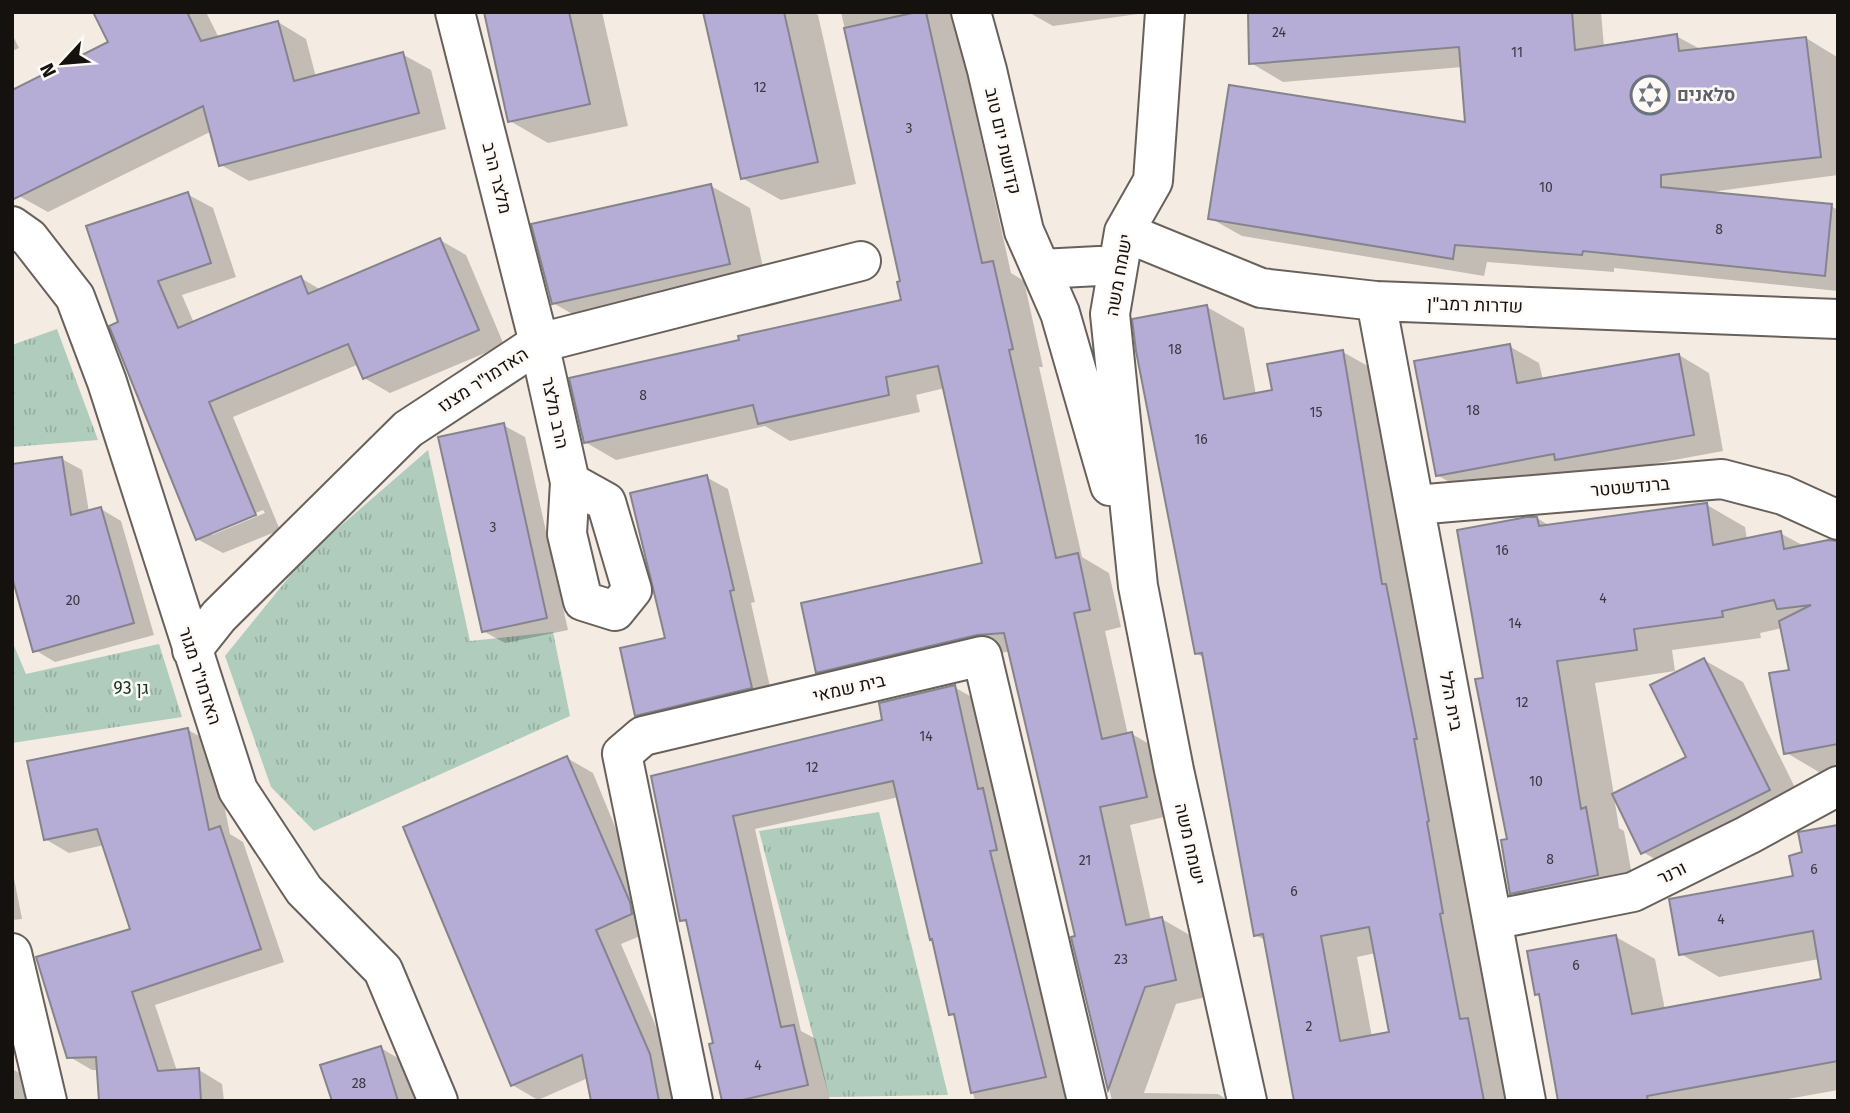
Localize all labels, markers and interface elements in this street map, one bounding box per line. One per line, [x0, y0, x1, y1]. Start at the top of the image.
house number: 24 [1272, 24, 1287, 41]
north arrow [28, 28, 98, 98]
house number: 11 [1511, 44, 1523, 61]
text: N [35, 60, 61, 81]
synagogue icon: סלאנים [1629, 74, 1671, 116]
house number: 12 [754, 79, 767, 96]
place label: סלאנים [1677, 84, 1736, 106]
street label: קדושת יום טוב [980, 85, 1026, 197]
house number: 3 [906, 120, 913, 137]
street label: מלצר הרב [477, 140, 517, 216]
house number: 10 [1539, 179, 1553, 196]
house number: 8 [1715, 221, 1723, 238]
street label: ישמח משה [1101, 232, 1137, 318]
street label: שדרות רמב"ן [1427, 292, 1523, 318]
house number: 18 [1168, 341, 1182, 358]
street label: האדמו"ר מצנז [434, 343, 532, 417]
street label: הרב מלצר [537, 375, 573, 451]
house number: 8 [639, 387, 647, 404]
house number: 18 [1466, 402, 1480, 419]
house number: 15 [1309, 404, 1323, 421]
house number: 16 [1194, 431, 1208, 448]
street label: ברנדשטטר [1589, 473, 1671, 501]
house number: 3 [490, 519, 497, 536]
house number: 16 [1495, 542, 1509, 559]
house number: 4 [1599, 590, 1607, 607]
house number: 20 [66, 592, 81, 609]
house number: 14 [1508, 615, 1522, 632]
street label: האדמו"ר מגור [174, 624, 226, 728]
street label: בית שמאי [811, 669, 888, 707]
street label: בית הלל [1434, 669, 1468, 733]
park label: גן 93 [113, 677, 149, 699]
house number: 12 [1516, 694, 1529, 711]
house number: 14 [919, 728, 933, 745]
house number: 12 [806, 759, 819, 776]
house number: 10 [1529, 773, 1543, 790]
street label: ישמח משה [1170, 801, 1210, 887]
house number: 8 [1546, 851, 1554, 868]
house number: 21 [1079, 852, 1091, 869]
street label: ורנר [1654, 857, 1690, 889]
house number: 6 [1810, 861, 1818, 878]
house number: 6 [1290, 883, 1298, 900]
house number: 4 [1717, 911, 1725, 928]
house number: 23 [1114, 951, 1128, 968]
house number: 6 [1572, 957, 1580, 974]
house number: 2 [1306, 1018, 1313, 1035]
house number: 4 [754, 1057, 762, 1074]
house number: 28 [352, 1075, 367, 1092]

